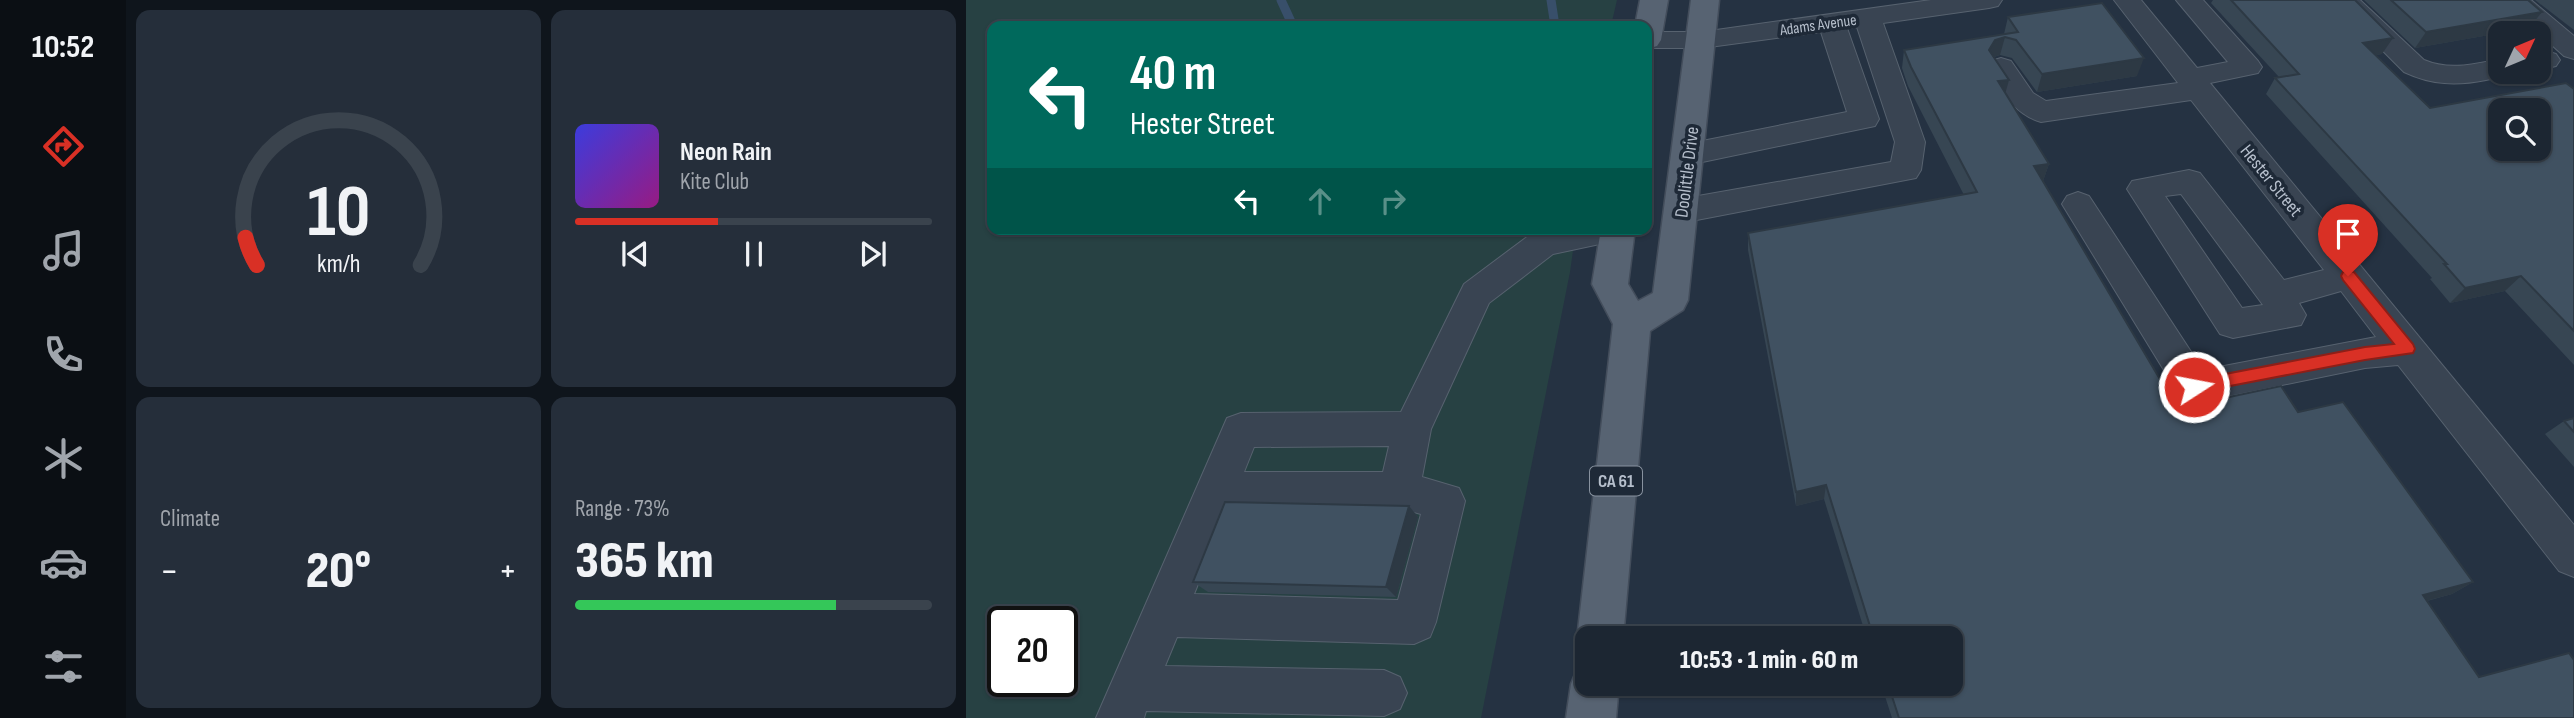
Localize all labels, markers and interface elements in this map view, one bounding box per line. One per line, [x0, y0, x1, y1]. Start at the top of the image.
street label: Adams Avenue [1778, 11, 1858, 40]
north arrow [2488, 21, 2552, 84]
map controls [2488, 21, 2551, 161]
text: 10:52 [32, 28, 94, 67]
text: 40 m [1130, 45, 1216, 104]
icon: left [1015, 49, 1106, 140]
button: search [2488, 98, 2551, 161]
text: Hester Street [1130, 105, 1275, 144]
icon: directions [39, 122, 88, 171]
street label: Doolittle Drive [1670, 125, 1704, 219]
text: Neon Rain [680, 137, 772, 168]
street label: Hester Street [2235, 140, 2307, 222]
text: Kite Club [680, 168, 749, 196]
text: 10 [307, 169, 370, 257]
icon: left [1228, 182, 1266, 220]
icon: ahead [1301, 182, 1339, 220]
icon: right [1374, 182, 1412, 220]
pin [2318, 204, 2378, 276]
icon: arrive [2329, 215, 2367, 253]
icon: music [39, 226, 88, 275]
icon: previous [616, 235, 654, 273]
icon: pause [735, 235, 773, 273]
icon: next [854, 235, 892, 273]
text: km/h [317, 249, 360, 280]
icon: phone [39, 330, 88, 379]
position arrow [2157, 350, 2231, 424]
icon: climate [39, 434, 88, 483]
road number: CA 61 [1590, 466, 1642, 495]
text: Range · 73% [575, 495, 670, 523]
text: Climate [160, 505, 220, 533]
text: 365 km [575, 530, 714, 593]
icon: car [39, 538, 88, 587]
text: 20° [306, 540, 371, 603]
text: − [160, 549, 179, 594]
text: + [498, 549, 517, 594]
speed limit sign: 20 [987, 606, 1078, 697]
icon: filters [39, 642, 88, 691]
text: 10:53 · 1 min · 60 m [1680, 645, 1858, 676]

